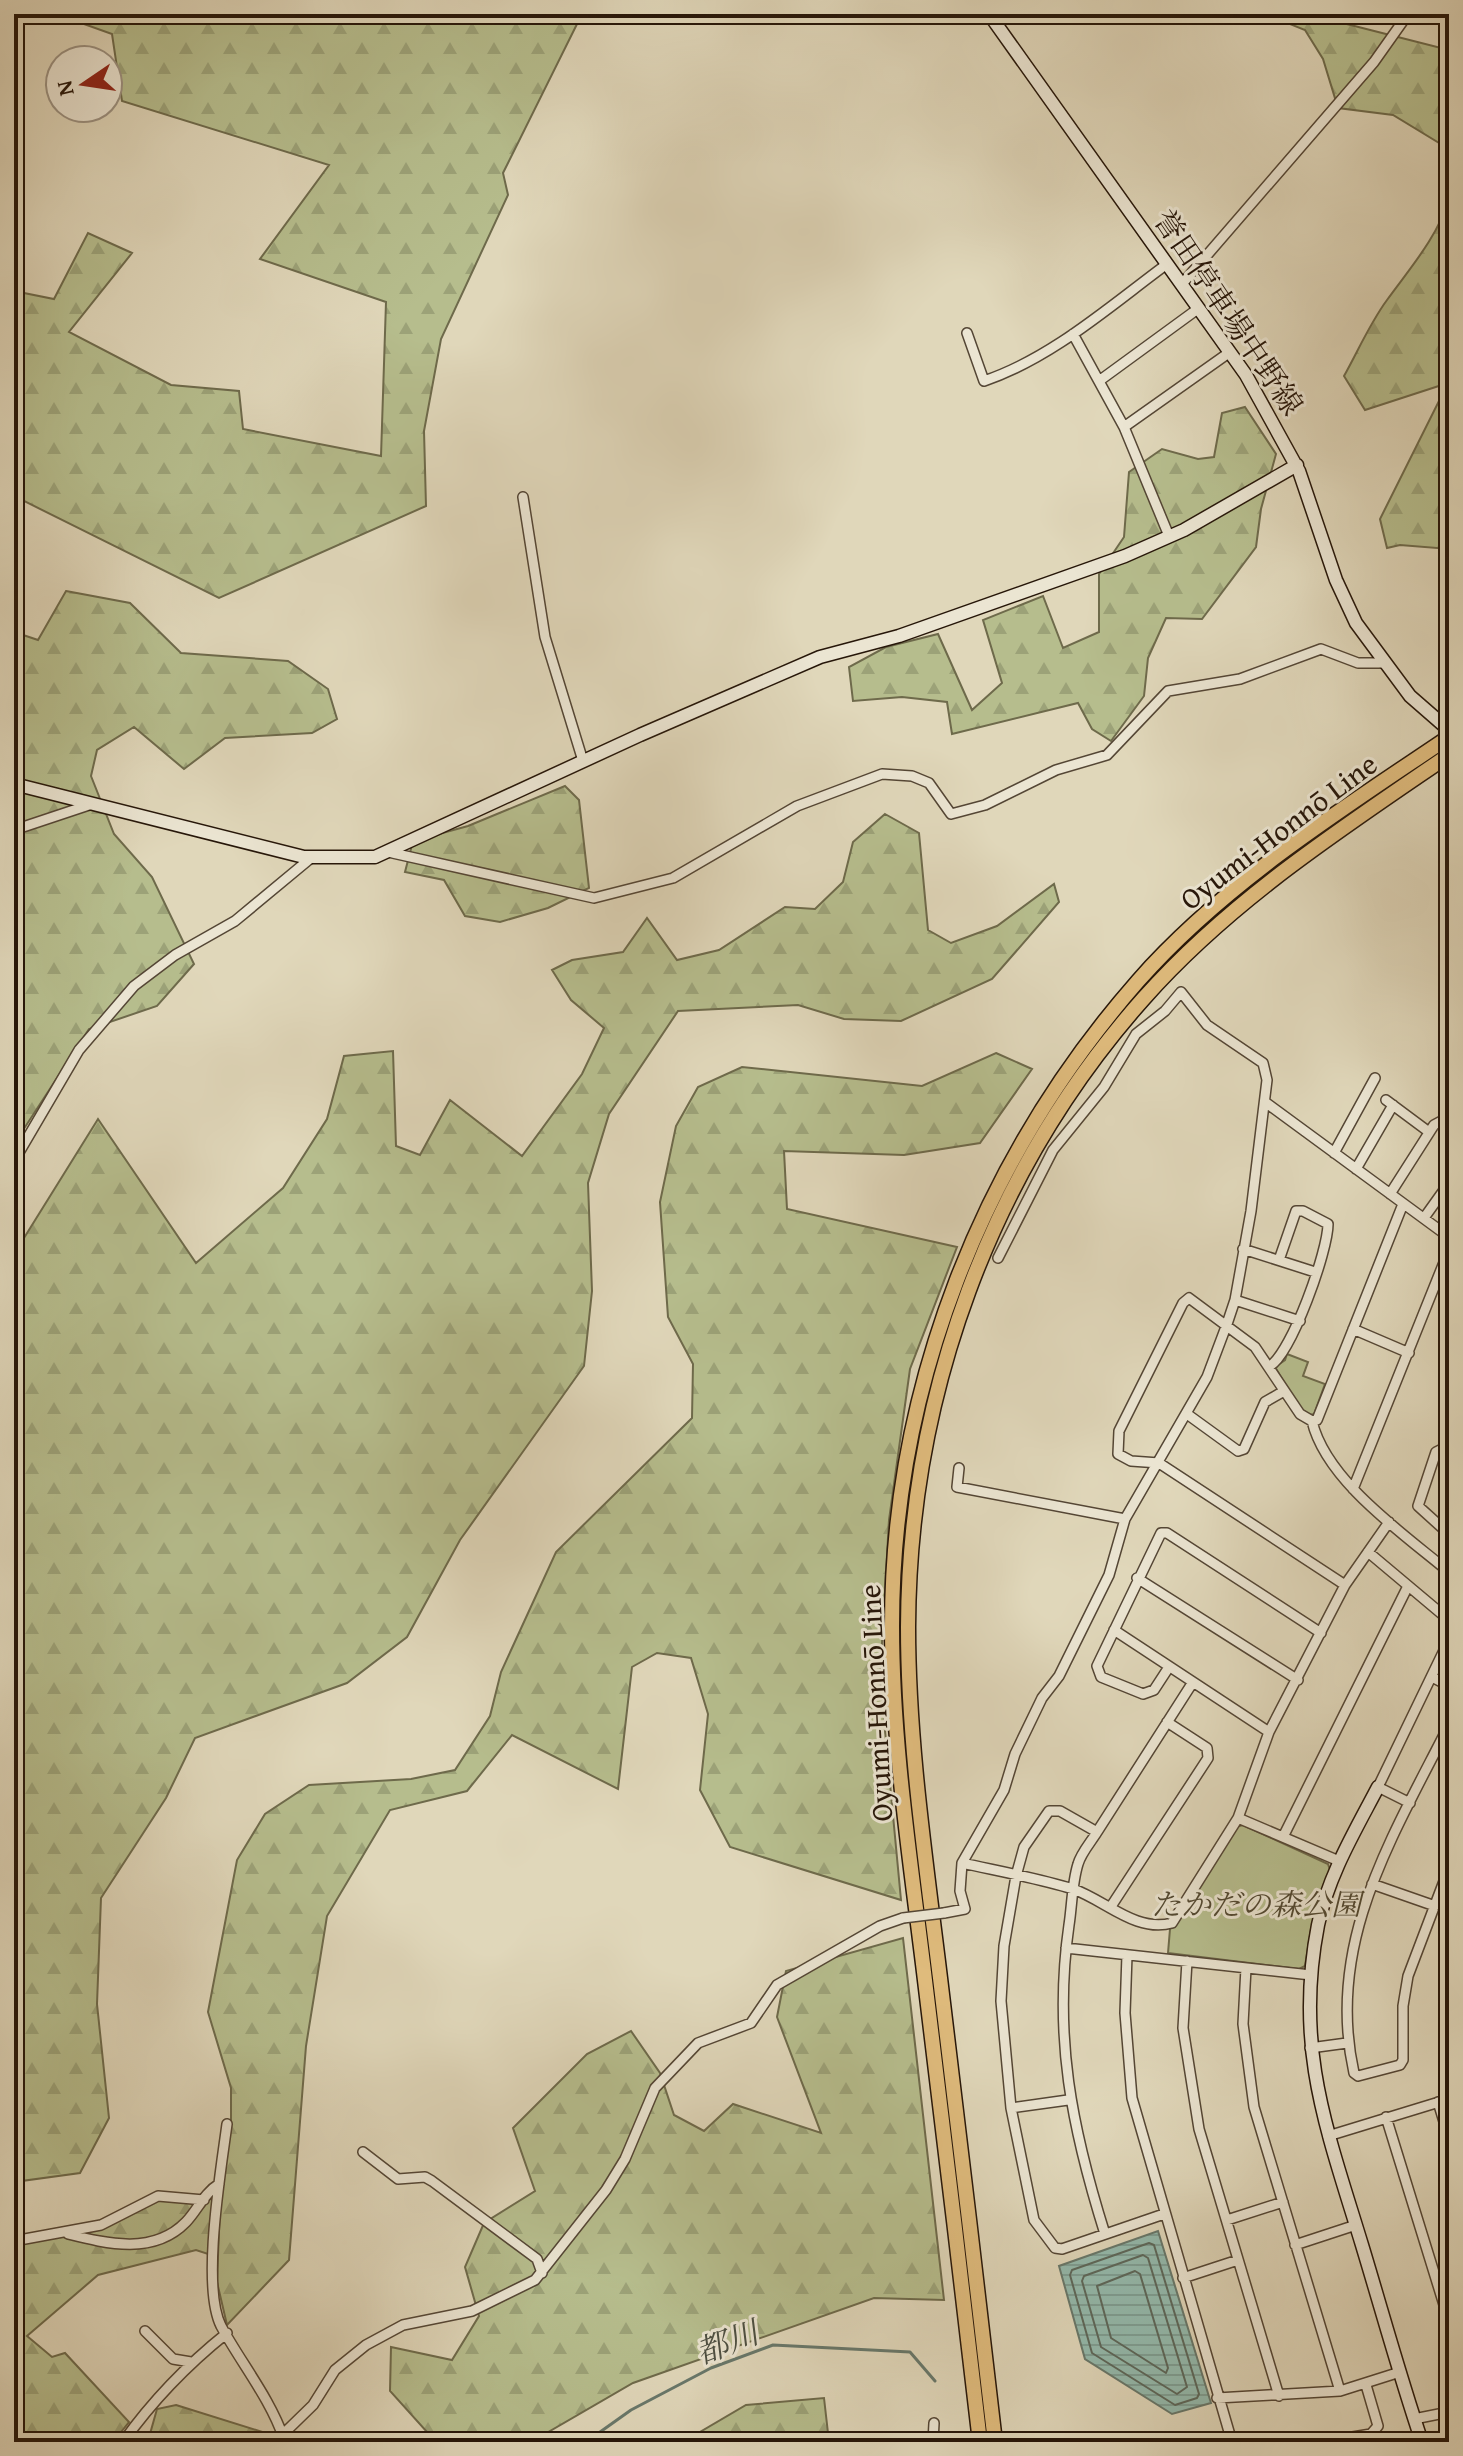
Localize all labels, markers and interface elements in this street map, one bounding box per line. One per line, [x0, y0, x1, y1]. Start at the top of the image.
north arrow [44, 44, 124, 124]
text: N [47, 77, 82, 99]
street label: 誉田停車場中野線 [1144, 200, 1314, 424]
street label: Oyumi-Honnō Line [1170, 742, 1386, 920]
street label: Oyumi-Honnō Line [847, 1583, 903, 1823]
park label: たかだの森公園 [1151, 1882, 1366, 1926]
water label: 都川 [689, 2308, 768, 2375]

